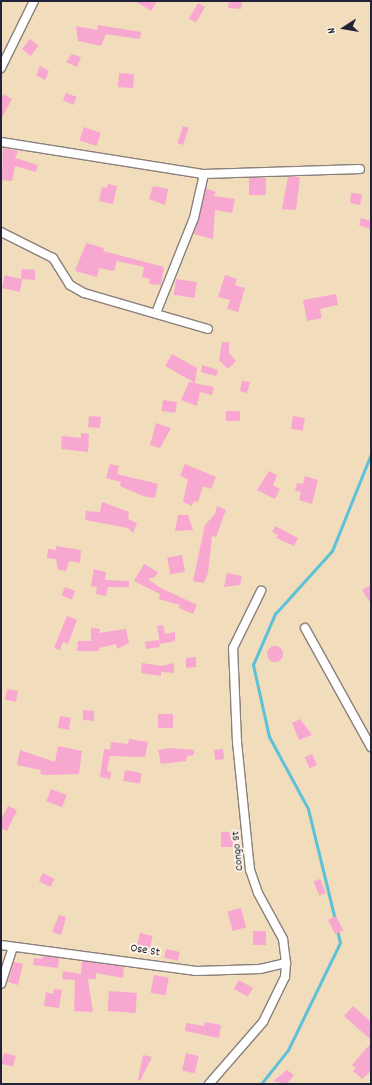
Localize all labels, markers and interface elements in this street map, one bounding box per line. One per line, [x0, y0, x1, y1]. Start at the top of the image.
north arrow [324, 8, 364, 48]
text: N [324, 26, 341, 35]
street label: Congo St [229, 830, 247, 872]
street label: Ose St [129, 942, 161, 960]

